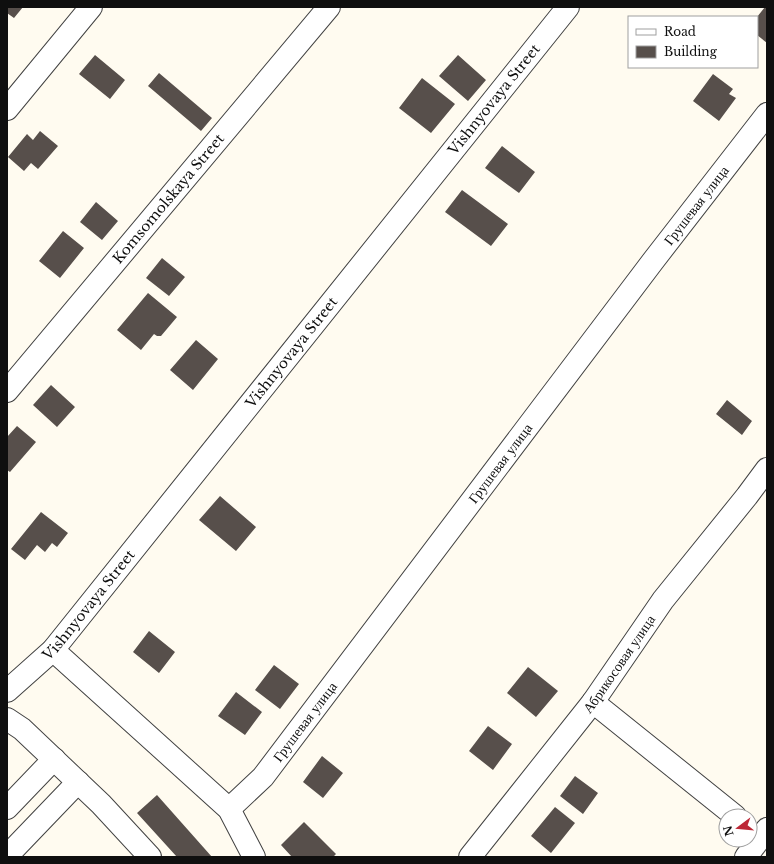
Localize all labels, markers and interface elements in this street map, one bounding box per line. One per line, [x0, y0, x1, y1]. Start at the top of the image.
legend [628, 16, 758, 68]
text: Road [664, 24, 696, 39]
street label: Vishnyovaya Street [443, 40, 544, 159]
text: Building [664, 44, 718, 59]
street label: Komsomolskaya Street [109, 130, 228, 267]
street label: Грушевая улица [660, 161, 733, 249]
street label: Vishnyovaya Street [241, 293, 342, 412]
street label: Грушевая улица [464, 419, 537, 507]
street label: Vishnyovaya Street [38, 546, 139, 665]
street label: Абрикосовая улица [579, 611, 660, 717]
street label: Грушевая улица [269, 677, 341, 765]
north arrow [718, 808, 758, 848]
text: N [720, 823, 737, 838]

